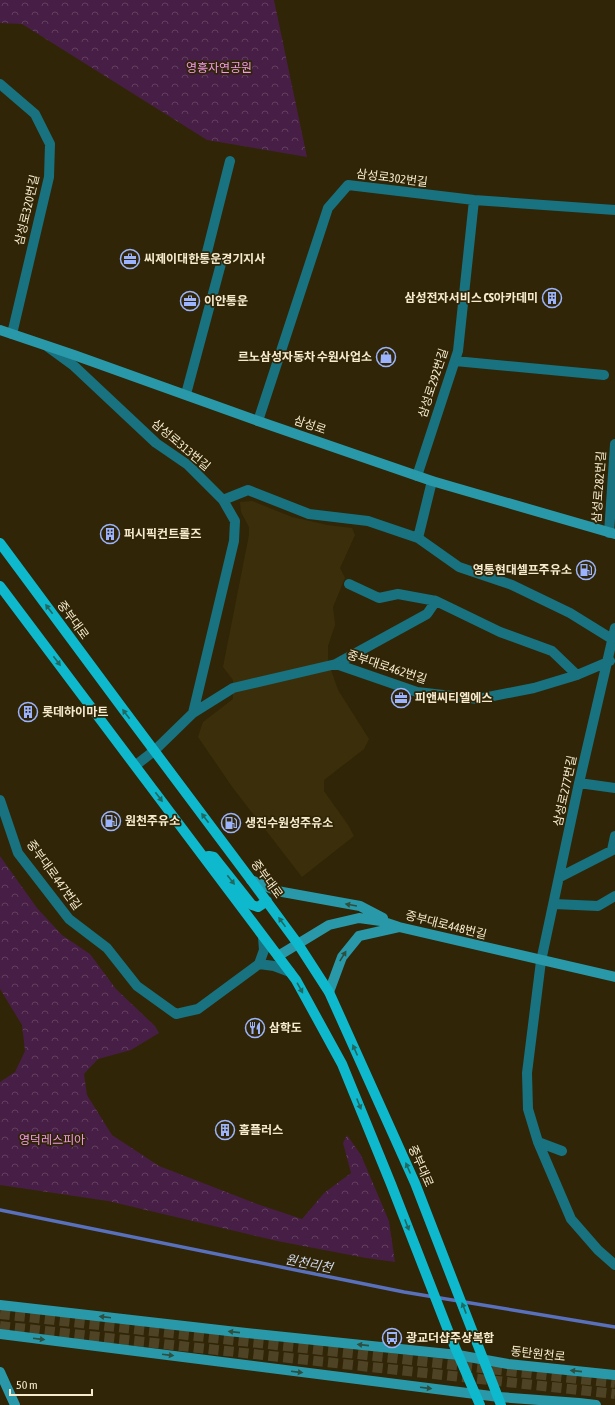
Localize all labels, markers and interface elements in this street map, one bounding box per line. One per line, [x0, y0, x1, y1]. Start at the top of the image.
park label: 영흥자연공원 [186, 61, 252, 75]
street label: 삼성로302번길 [355, 167, 429, 189]
street label: 삼성로320번길 [12, 173, 42, 247]
office icon: 씨제이대한통운경기지사 [119, 248, 141, 270]
place label: 씨제이대한통운경기지사 [144, 252, 265, 266]
building icon: 삼성전자서비스 CS아카데미 [541, 287, 563, 309]
office icon: 이안통운 [179, 290, 201, 312]
place label: 삼성전자서비스 CS아카데미 [404, 291, 538, 305]
place label: 이안통운 [204, 294, 248, 308]
shop icon: 르노삼성자동차 수원사업소 [375, 346, 397, 368]
street label: 삼성로292번길 [415, 347, 451, 419]
place label: 르노삼성자동차 수원사업소 [238, 350, 372, 364]
street label: 삼성로 [292, 413, 328, 437]
street label: 삼성로313번길 [149, 416, 213, 474]
street label: 삼성로282번길 [590, 451, 608, 523]
building icon: 퍼시픽컨트롤즈 [99, 523, 121, 545]
place label: 퍼시픽컨트롤즈 [124, 527, 201, 541]
fuel station icon: 영통현대셀프주유소 [575, 559, 597, 581]
place label: 영통현대셀프주유소 [473, 563, 572, 577]
street label: 중부대로 [54, 598, 92, 642]
one-way arrow [45, 604, 53, 615]
street label: 중부대로462번길 [345, 647, 429, 687]
one-way arrow [53, 656, 62, 667]
office icon: 피앤씨티엘에스 [390, 687, 412, 709]
place label: 피앤씨티엘에스 [415, 691, 492, 705]
building icon: 롯데하이마트 [17, 701, 39, 723]
place label: 롯데하이마트 [42, 705, 108, 719]
one-way arrow [122, 708, 131, 719]
street label: 삼성로277번길 [551, 754, 579, 828]
one-way arrow [155, 791, 163, 802]
fuel station icon: 원천주유소 [100, 810, 122, 832]
one-way arrow [200, 812, 209, 823]
fuel station icon: 생진수원성주유소 [220, 812, 242, 834]
place label: 원천주유소 [125, 814, 180, 828]
place label: 생진수원성주유소 [245, 816, 333, 830]
street label: 중부대로447번길 [24, 837, 84, 913]
street label: 중부대로 [248, 857, 286, 901]
one-way arrow [227, 874, 236, 885]
one-way arrow [345, 901, 357, 907]
street label: 중부대로448번길 [404, 908, 488, 942]
one-way arrow [278, 917, 286, 927]
one-way arrow [340, 950, 347, 962]
one-way arrow [297, 982, 304, 994]
restaurant icon: 삼학도 [244, 1017, 266, 1039]
place label: 삼학도 [269, 1021, 302, 1035]
one-way arrow [352, 1044, 358, 1055]
one-way arrow [356, 1099, 362, 1111]
building icon: 홈플러스 [214, 1119, 236, 1141]
place label: 홈플러스 [239, 1123, 283, 1137]
park label: 영덕레스피아 [19, 1133, 85, 1147]
street label: 중부대로 [406, 1143, 436, 1189]
one-way arrow [405, 1163, 411, 1174]
one-way arrow [405, 1219, 411, 1231]
water label: 원천리천 [284, 1252, 335, 1276]
one-way arrow [461, 1301, 467, 1313]
one-way arrow [99, 1314, 111, 1320]
bus stop icon: 광교더샵주상복합 [381, 1327, 403, 1349]
one-way arrow [228, 1329, 240, 1335]
place label: 광교더샵주상복합 [406, 1331, 494, 1345]
one-way arrow [33, 1336, 45, 1342]
one-way arrow [357, 1342, 369, 1349]
street label: 동탄원천로 [510, 1344, 566, 1364]
one-way arrow [162, 1352, 174, 1358]
one-way arrow [291, 1368, 303, 1375]
one-way arrow [570, 1368, 582, 1374]
scale bar [10, 1371, 92, 1397]
text: 50 m [16, 1378, 38, 1392]
one-way arrow [420, 1385, 432, 1391]

